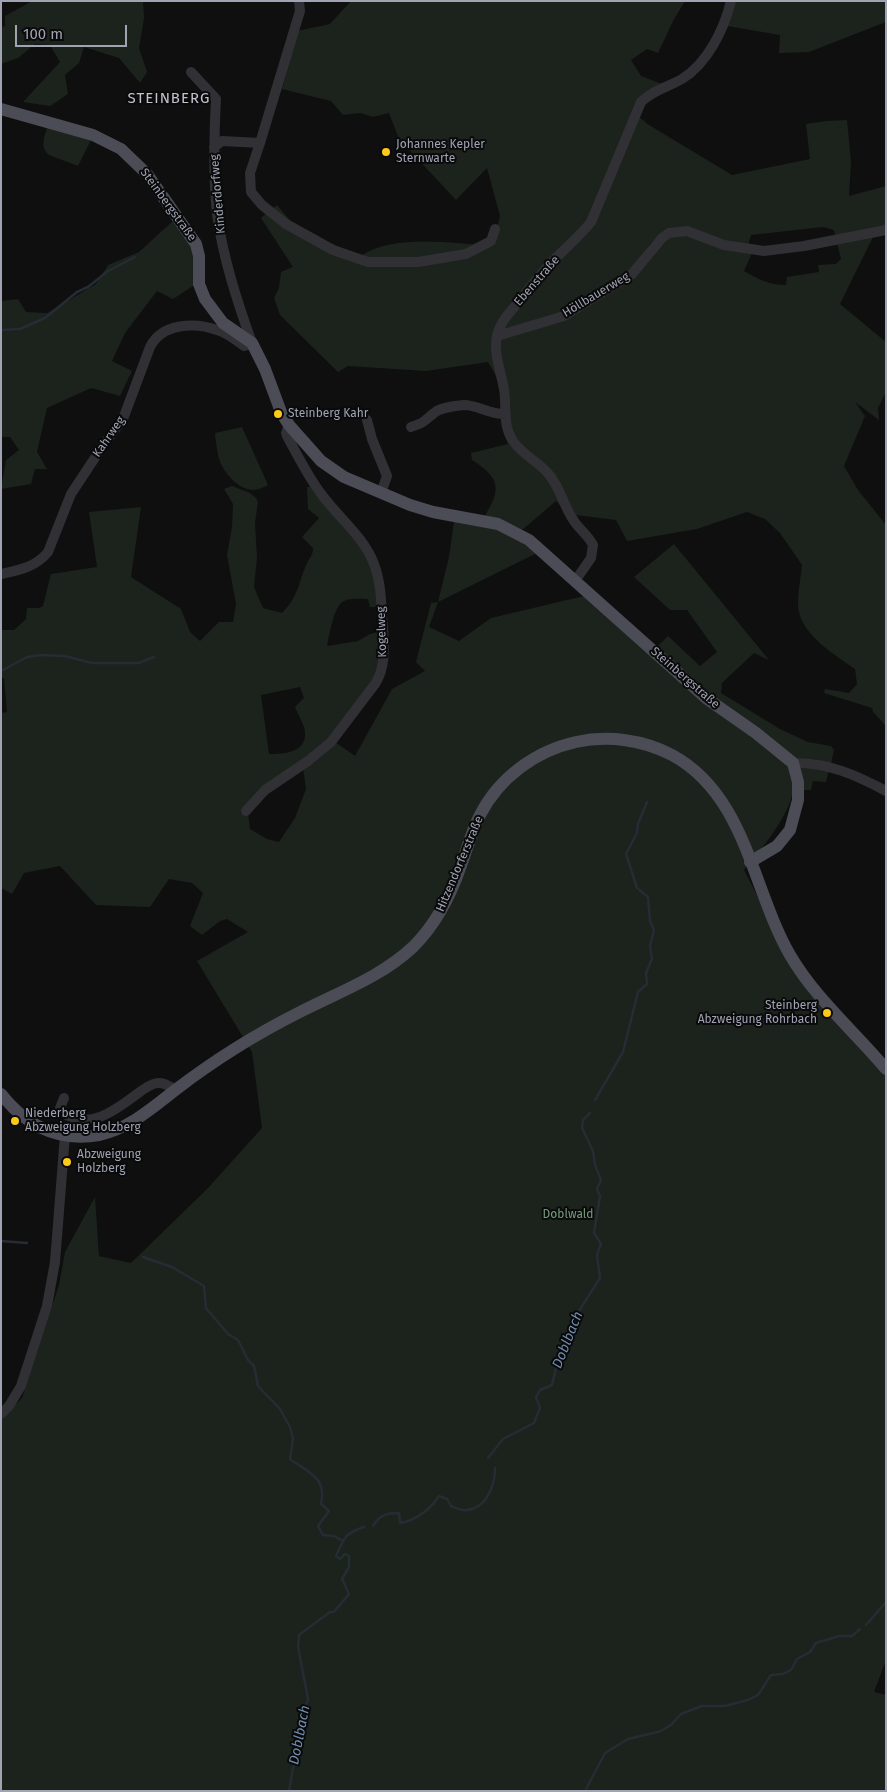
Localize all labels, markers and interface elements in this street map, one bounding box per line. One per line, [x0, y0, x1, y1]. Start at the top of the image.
scale bar [18, 15, 130, 47]
text: 100 m [23, 25, 63, 43]
district label: STEINBERG [126, 90, 212, 108]
place label: Johannes Kepler Sternwarte [396, 138, 485, 166]
marker: Johannes Kepler Sternwarte [380, 146, 392, 158]
street label: Kinderdorfweg [207, 154, 229, 234]
street label: Steinbergstraße [137, 166, 199, 244]
street label: Ebenstraße [511, 253, 563, 309]
street label: Höllbauerweg [560, 269, 632, 321]
place label: Steinberg Kahr [288, 407, 368, 421]
marker: Steinberg Kahr [272, 408, 284, 420]
street label: Kahrweg [90, 414, 128, 460]
street label: Kogelweg [374, 606, 390, 658]
street label: Steinbergstraße [648, 644, 722, 712]
street label: Hitzendorferstraße [433, 814, 487, 914]
place label: Steinberg Abzweigung Rohrbach [698, 999, 817, 1027]
marker: Steinberg Abzweigung Rohrbach [821, 1007, 833, 1019]
place label: Niederberg Abzweigung Holzberg [25, 1107, 141, 1135]
marker: Niederberg Abzweigung Holzberg [9, 1115, 21, 1127]
place label: Abzweigung Holzberg [77, 1148, 141, 1176]
marker: Abzweigung Holzberg [61, 1156, 73, 1168]
park label: Doblwald [543, 1208, 593, 1222]
water label: Doblbach [549, 1309, 587, 1371]
water label: Doblbach [286, 1704, 314, 1766]

